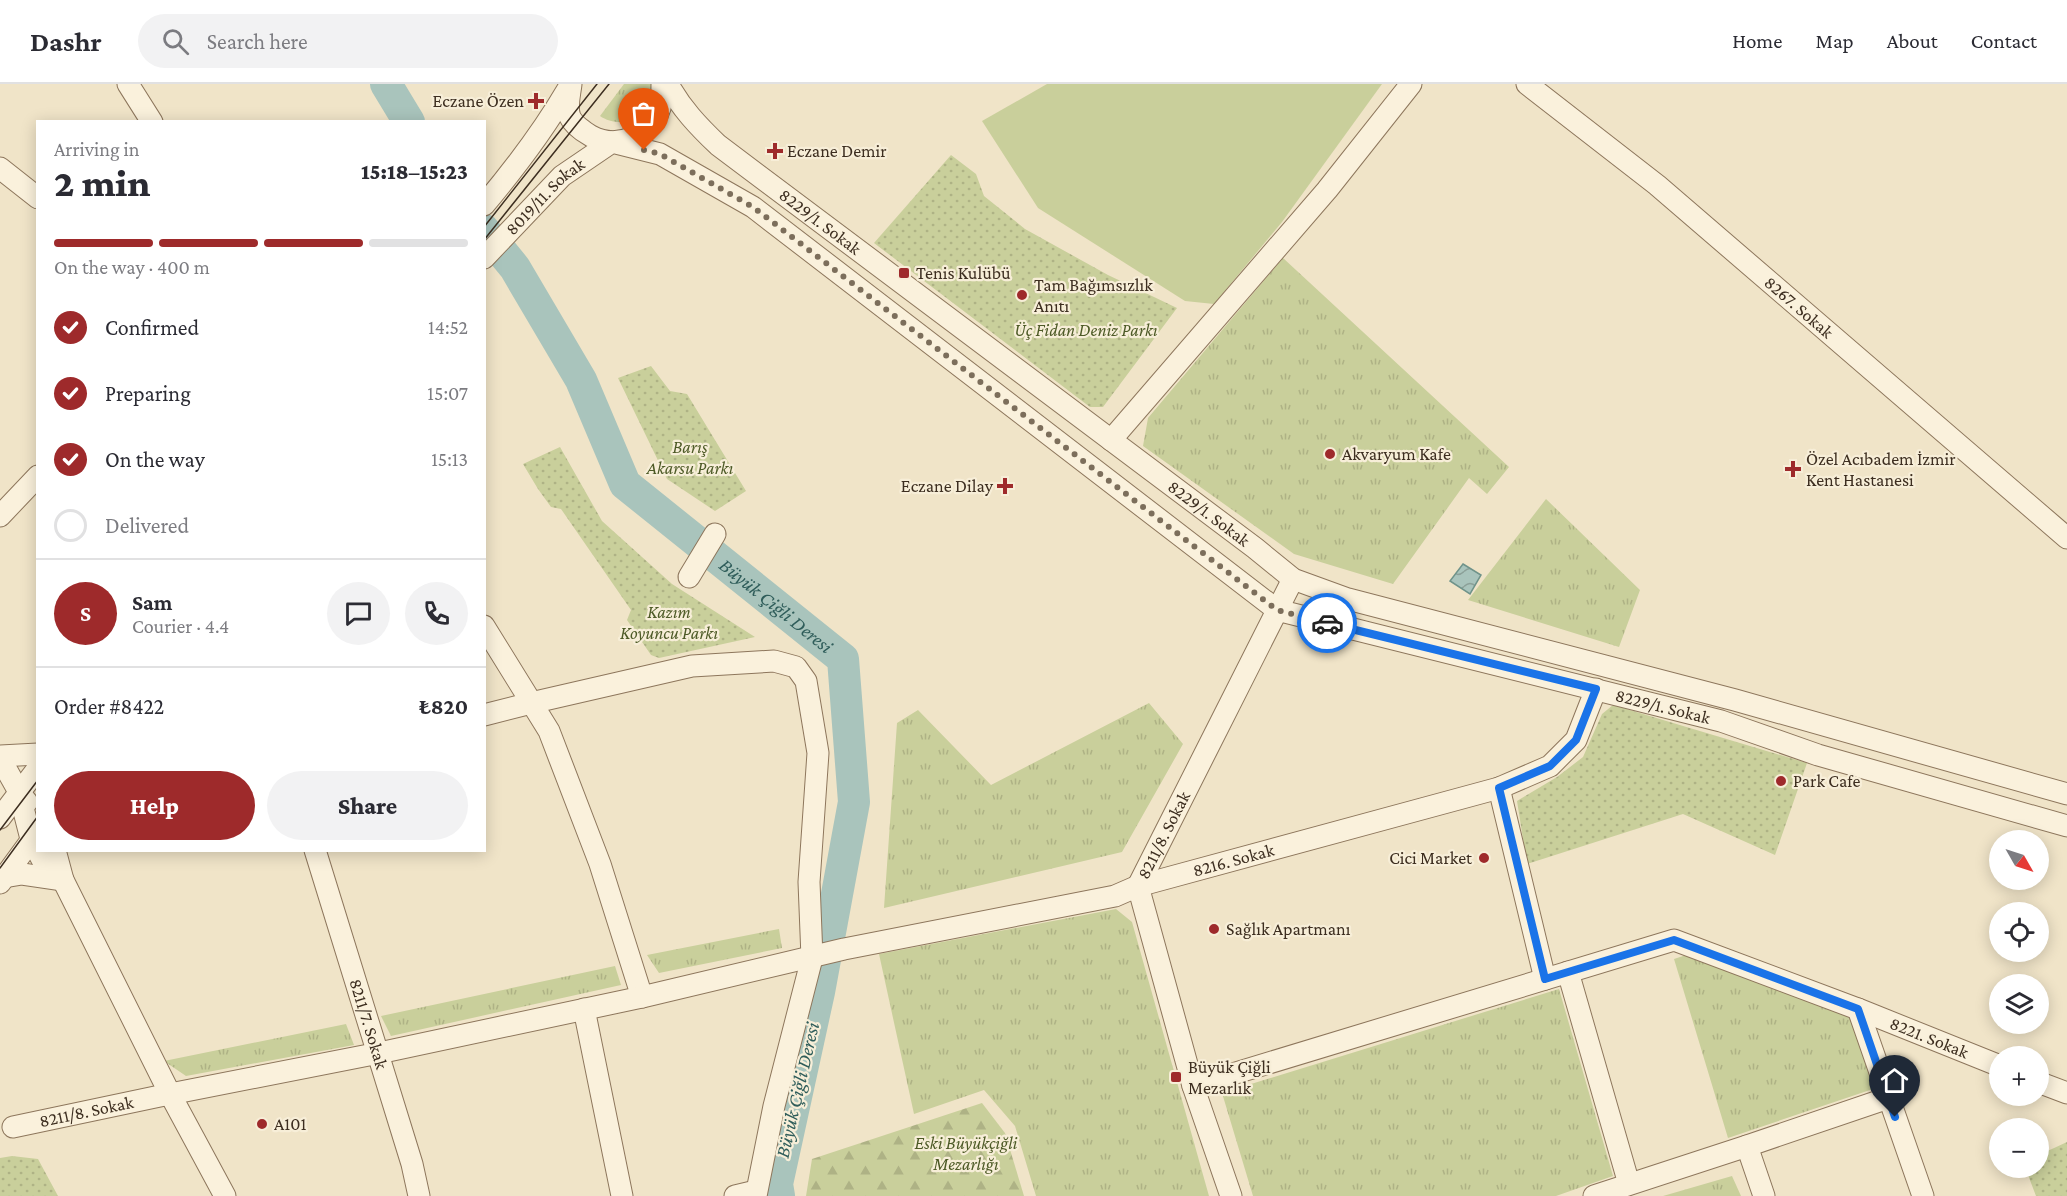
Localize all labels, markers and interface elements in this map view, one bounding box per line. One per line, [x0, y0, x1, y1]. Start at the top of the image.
search box [138, 14, 558, 68]
icon: search [159, 25, 192, 58]
text: Dashr [30, 26, 102, 57]
text: Search here [207, 29, 308, 54]
text: Home [1732, 29, 1782, 53]
text: Map [1815, 29, 1854, 53]
text: About [1887, 29, 1938, 53]
text: Contact [1971, 29, 2037, 53]
pin [618, 88, 669, 150]
place label: Eczane Özen [433, 91, 524, 111]
marker: Eczane Özen [529, 94, 543, 108]
icon: bag [627, 97, 660, 130]
text: Arriving in [54, 138, 139, 160]
place label: Eczane Demir [787, 141, 887, 161]
marker: Eczane Demir [768, 144, 782, 158]
street label: 8019/11. Sokak [501, 153, 589, 239]
text: 15:18–15:23 [361, 159, 468, 184]
text: 2 min [54, 161, 150, 204]
street label: 8229/1. Sokak [775, 185, 865, 259]
text: On the way · 400 m [54, 256, 210, 278]
place label: Tenis Kulübü [916, 263, 1011, 283]
marker: Tenis Kulübü [897, 266, 911, 280]
street label: 8267. Sokak [1760, 272, 1838, 343]
place label: Tam Bağımsızlık Anıtı [1034, 275, 1153, 316]
marker: Tam Bağımsızlık Anıtı [1015, 288, 1029, 302]
icon: check [54, 311, 87, 344]
text: Confirmed [105, 315, 199, 340]
text: 14:52 [428, 316, 468, 338]
park label: Üç Fidan Deniz Parkı [1014, 320, 1158, 340]
icon: check [54, 377, 87, 410]
text: Preparing [105, 381, 191, 406]
text: 15:07 [427, 382, 468, 404]
park label: Barış Akarsu Parkı [646, 437, 733, 478]
icon: check [54, 443, 87, 476]
place label: Akvaryum Kafe [1342, 444, 1451, 464]
text: On the way [105, 447, 205, 472]
marker: Akvaryum Kafe [1323, 447, 1337, 461]
text: 15:13 [431, 448, 468, 470]
place label: Özel Acıbadem İzmir Kent Hastanesi [1806, 449, 1956, 490]
marker: Özel Acıbadem İzmir Kent Hastanesi [1784, 460, 1802, 478]
place label: Eczane Dilay [901, 476, 994, 496]
street label: 8229/1. Sokak [1164, 476, 1254, 551]
marker: Eczane Dilay [998, 479, 1012, 493]
text: Delivered [105, 513, 189, 538]
water label: Büyük Çiğli Deresi [715, 553, 838, 658]
button: chat [327, 582, 390, 645]
button: phone [405, 582, 468, 645]
text: Sam [132, 590, 172, 615]
courier [1297, 593, 1357, 653]
text: S [80, 601, 91, 626]
park label: Kazım Koyuncu Parkı [620, 602, 718, 643]
icon: car [1311, 607, 1344, 640]
text: Courier · 4.4 [132, 615, 229, 637]
street label: 8229/1. Sokak [1613, 685, 1713, 728]
text: Order #8422 [54, 694, 164, 719]
text: ₺820 [419, 694, 468, 719]
button: Help [54, 771, 255, 840]
button: Share [267, 771, 468, 840]
place label: Park Cafe [1793, 771, 1860, 791]
marker: Park Cafe [1774, 774, 1788, 788]
street label: 8211/8. Sokak [1133, 788, 1194, 882]
north arrow [1989, 830, 2049, 890]
map controls [1989, 830, 2049, 1178]
street label: 8216. Sokak [1191, 839, 1277, 881]
place label: Cici Market [1389, 848, 1473, 868]
marker: Cici Market [1477, 851, 1491, 865]
button: locate [1989, 902, 2049, 962]
place label: Sağlık Apartmanı [1226, 919, 1351, 939]
marker: Sağlık Apartmanı [1207, 922, 1221, 936]
button: layers [1989, 974, 2049, 1034]
street label: 8211/7. Sokak [345, 976, 392, 1072]
street label: 8221. Sokak [1887, 1013, 1972, 1063]
water label: Büyük Çiğli Deresi [771, 1019, 824, 1160]
button: + [1989, 1046, 2049, 1106]
pin [1869, 1055, 1920, 1117]
place label: Büyük Çiğli Mezarlık [1188, 1057, 1271, 1098]
icon: home [1878, 1064, 1911, 1097]
marker: Büyük Çiğli Mezarlık [1169, 1070, 1183, 1084]
street label: 8211/8. Sokak [38, 1092, 136, 1131]
place label: A101 [274, 1114, 306, 1134]
marker: A101 [255, 1117, 269, 1131]
button: − [1989, 1118, 2049, 1178]
park label: Eski Büyükçiğli Mezarlığı [915, 1133, 1018, 1174]

